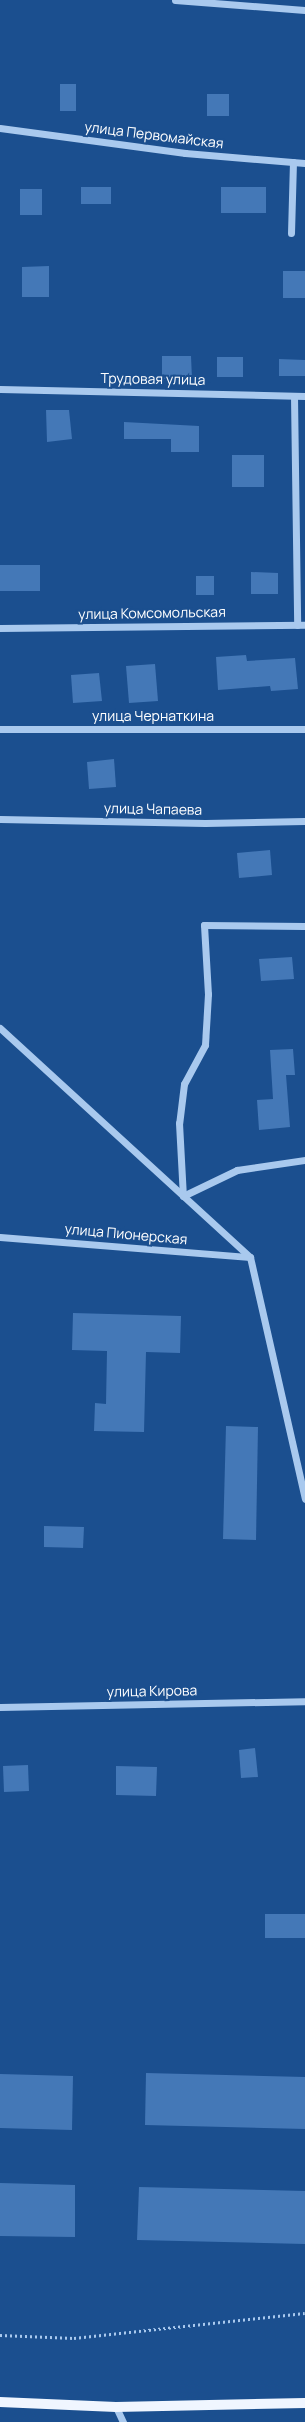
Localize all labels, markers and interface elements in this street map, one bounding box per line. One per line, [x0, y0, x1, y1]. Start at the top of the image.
street label: улица Первомайская [84, 118, 224, 152]
street label: Трудовая улица [100, 370, 206, 388]
street label: улица Комсомольская [78, 603, 226, 623]
street label: улица Чернаткина [92, 708, 214, 724]
street label: улица Чапаева [104, 800, 202, 818]
street label: улица Пионерская [64, 1220, 188, 1248]
street label: улица Кирова [107, 1682, 197, 1700]

